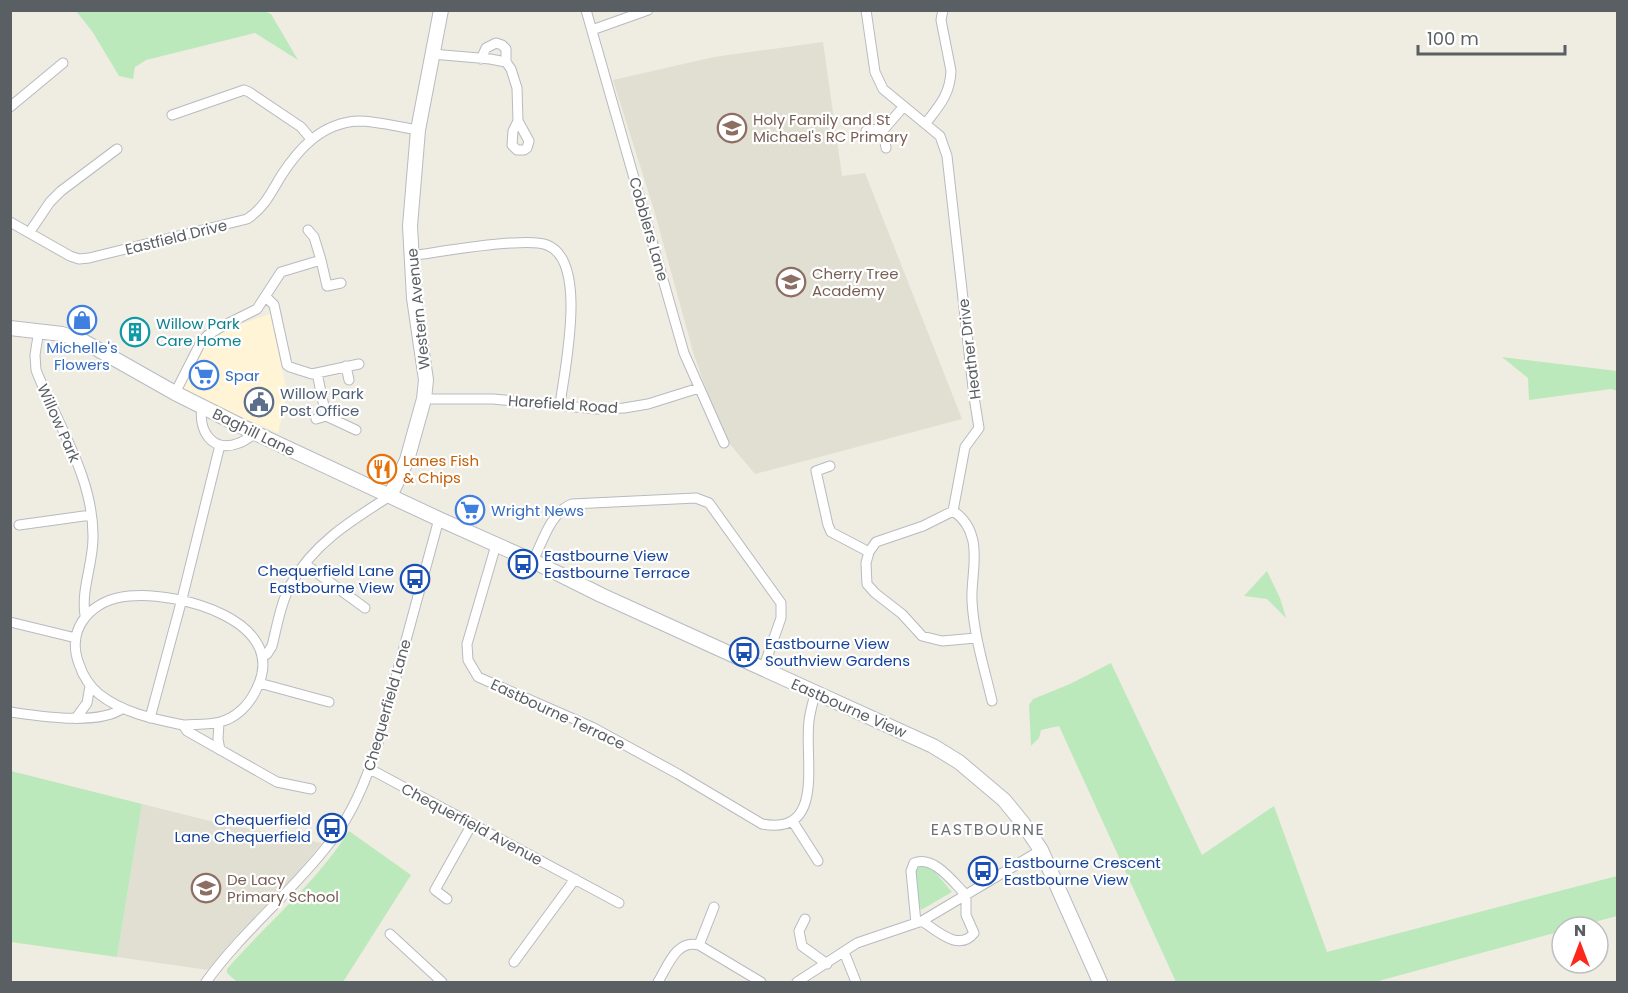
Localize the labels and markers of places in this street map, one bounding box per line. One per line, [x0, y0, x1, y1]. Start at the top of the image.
place label: Holy Family and St Michael's RC Primary [753, 109, 909, 147]
school or university icon: Holy Family and St Michael's RC Primary [716, 112, 748, 144]
place label: Cherry Tree Academy [812, 263, 898, 301]
school or university icon: Cherry Tree Academy [775, 266, 807, 298]
shop icon: Michelle's Flowers [66, 304, 98, 336]
place label: Willow Park Care Home [156, 313, 241, 351]
building icon: Willow Park Care Home [119, 316, 151, 348]
place label: Michelle's Flowers [46, 337, 118, 375]
supermarket icon: Spar [188, 359, 220, 391]
place label: Spar [225, 365, 260, 386]
place label: Willow Park Post Office [280, 383, 364, 421]
public building icon: Willow Park Post Office [243, 386, 275, 418]
place label: Lanes Fish & Chips [403, 450, 479, 488]
restaurant icon: Lanes Fish & Chips [366, 453, 398, 485]
supermarket icon: Wright News [454, 494, 486, 526]
place label: Wright News [491, 500, 584, 521]
place label: Eastbourne View Eastbourne Terrace [544, 545, 690, 583]
bus stop icon: Eastbourne View Eastbourne Terrace [507, 548, 539, 580]
place label: Chequerfield Lane Eastbourne View [258, 560, 395, 598]
bus stop icon: Chequerfield Lane Eastbourne View [399, 563, 431, 595]
place label: Eastbourne View Southview Gardens [765, 633, 910, 671]
bus stop icon: Eastbourne View Southview Gardens [728, 636, 760, 668]
place label: Chequerfield Lane Chequerfield [175, 809, 311, 847]
bus stop icon: Chequerfield Lane Chequerfield [316, 812, 348, 844]
place label: Eastbourne Crescent Eastbourne View [1004, 852, 1161, 890]
bus stop icon: Eastbourne Crescent Eastbourne View [967, 855, 999, 887]
place label: De Lacy Primary School [227, 869, 339, 907]
school or university icon: De Lacy Primary School [190, 872, 222, 904]

